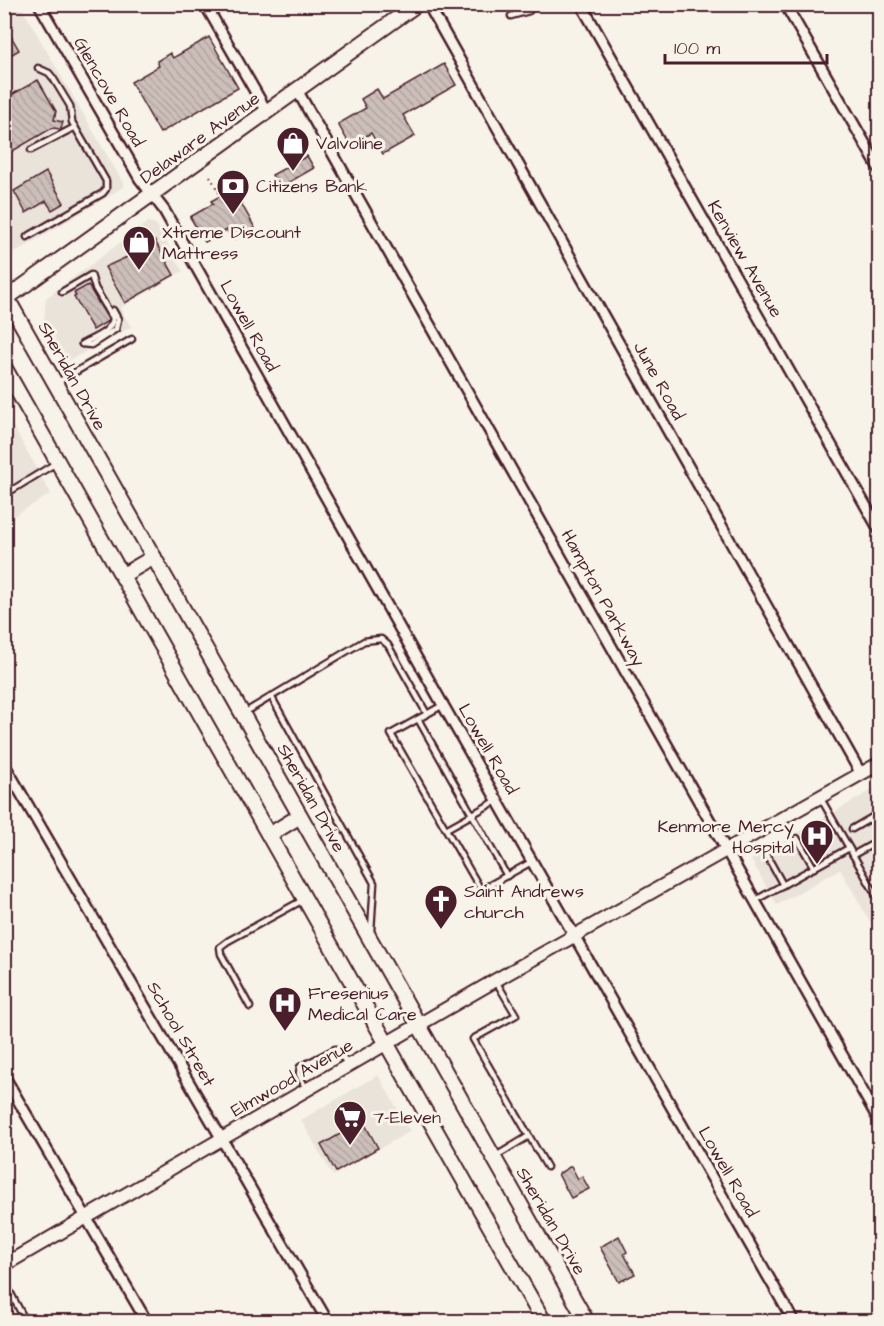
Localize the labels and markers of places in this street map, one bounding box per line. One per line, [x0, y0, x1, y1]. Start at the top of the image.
shop icon: Valvoline [275, 125, 311, 172]
place label: Valvoline [316, 131, 383, 156]
bank icon: Citizens Bank [215, 168, 251, 215]
place label: Citizens Bank [256, 174, 367, 199]
place label: Xtreme Discount Mattress [162, 220, 302, 266]
shop icon: Xtreme Discount Mattress [121, 224, 157, 271]
place label: Kenmore Mercy Hospital [658, 814, 794, 860]
hospital icon: Kenmore Mercy Hospital [799, 818, 835, 865]
place label: Saint Andrews church [464, 879, 584, 925]
church icon: Saint Andrews church [423, 883, 459, 930]
place label: Fresenius Medical Care [308, 981, 417, 1027]
hospital icon: Fresenius Medical Care [267, 985, 303, 1032]
supermarket icon: 7-Eleven [332, 1099, 368, 1146]
place label: 7-Eleven [373, 1105, 441, 1130]

